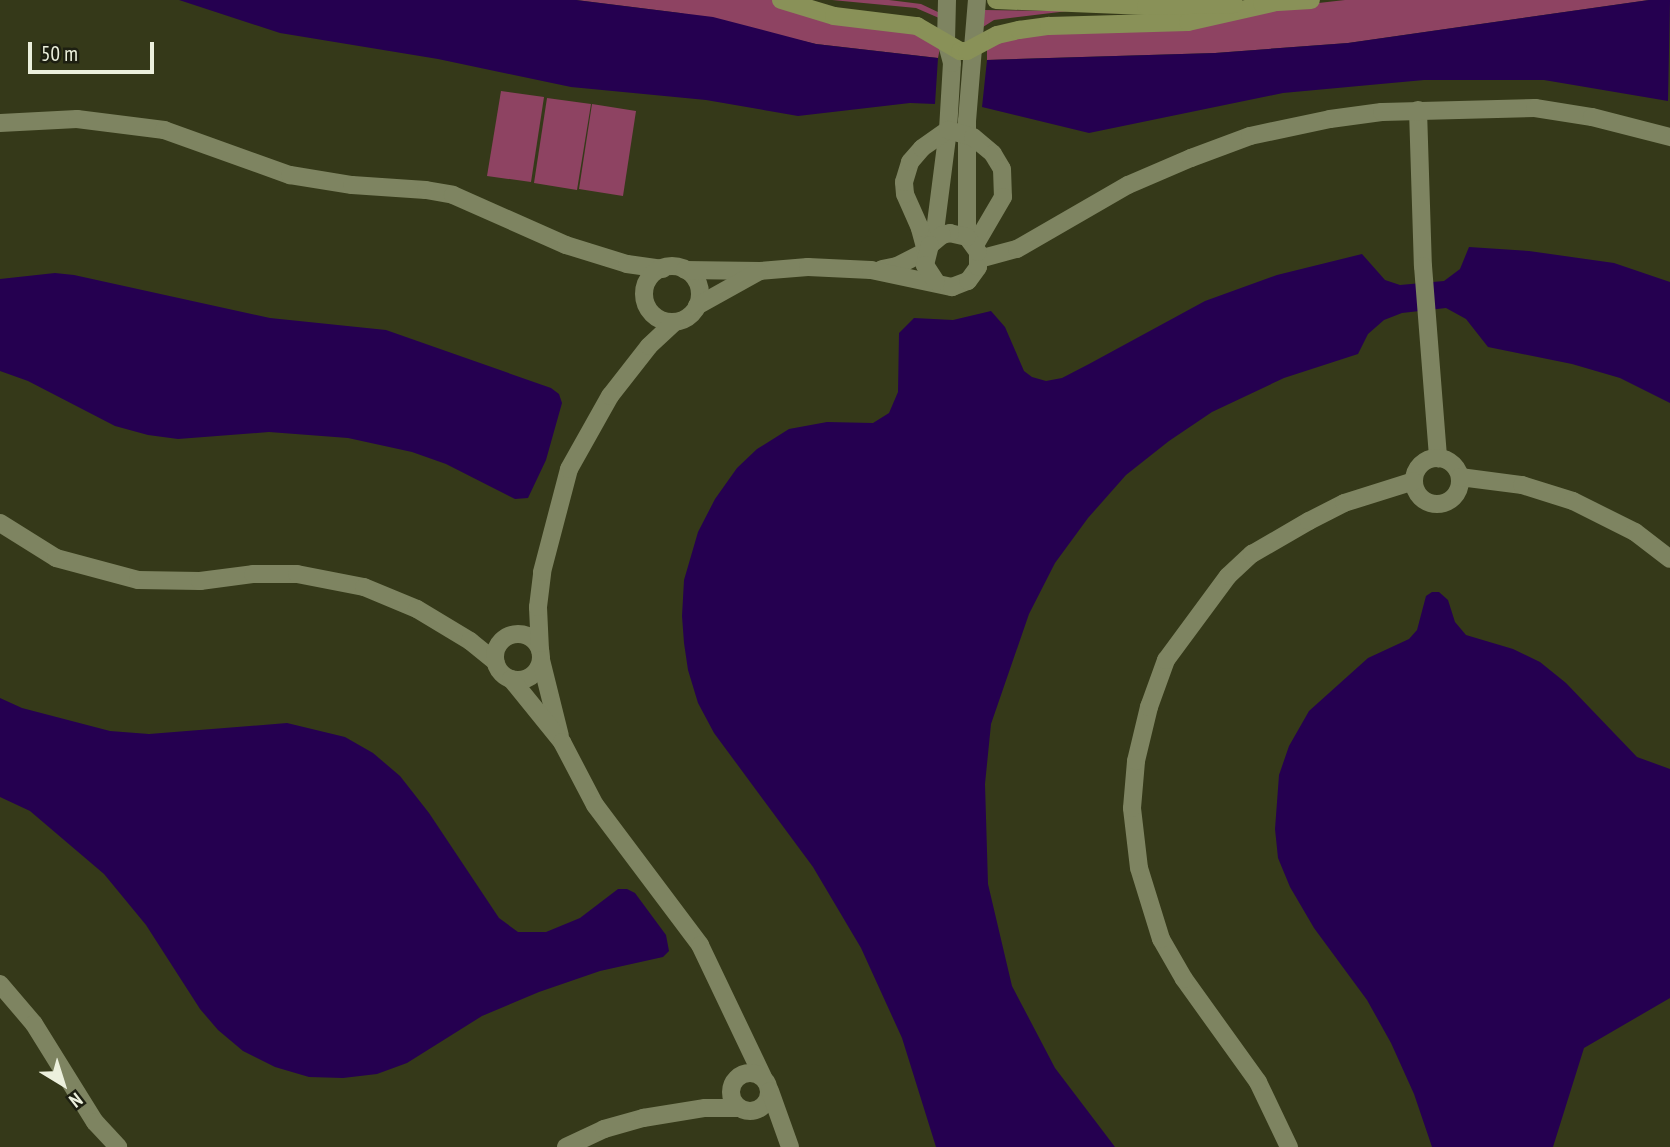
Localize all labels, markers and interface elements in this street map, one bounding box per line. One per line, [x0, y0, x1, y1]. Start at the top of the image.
scale bar [32, 28, 158, 72]
text: 50 m [41, 40, 78, 67]
north arrow [28, 1049, 98, 1119]
text: N [65, 1088, 87, 1113]

